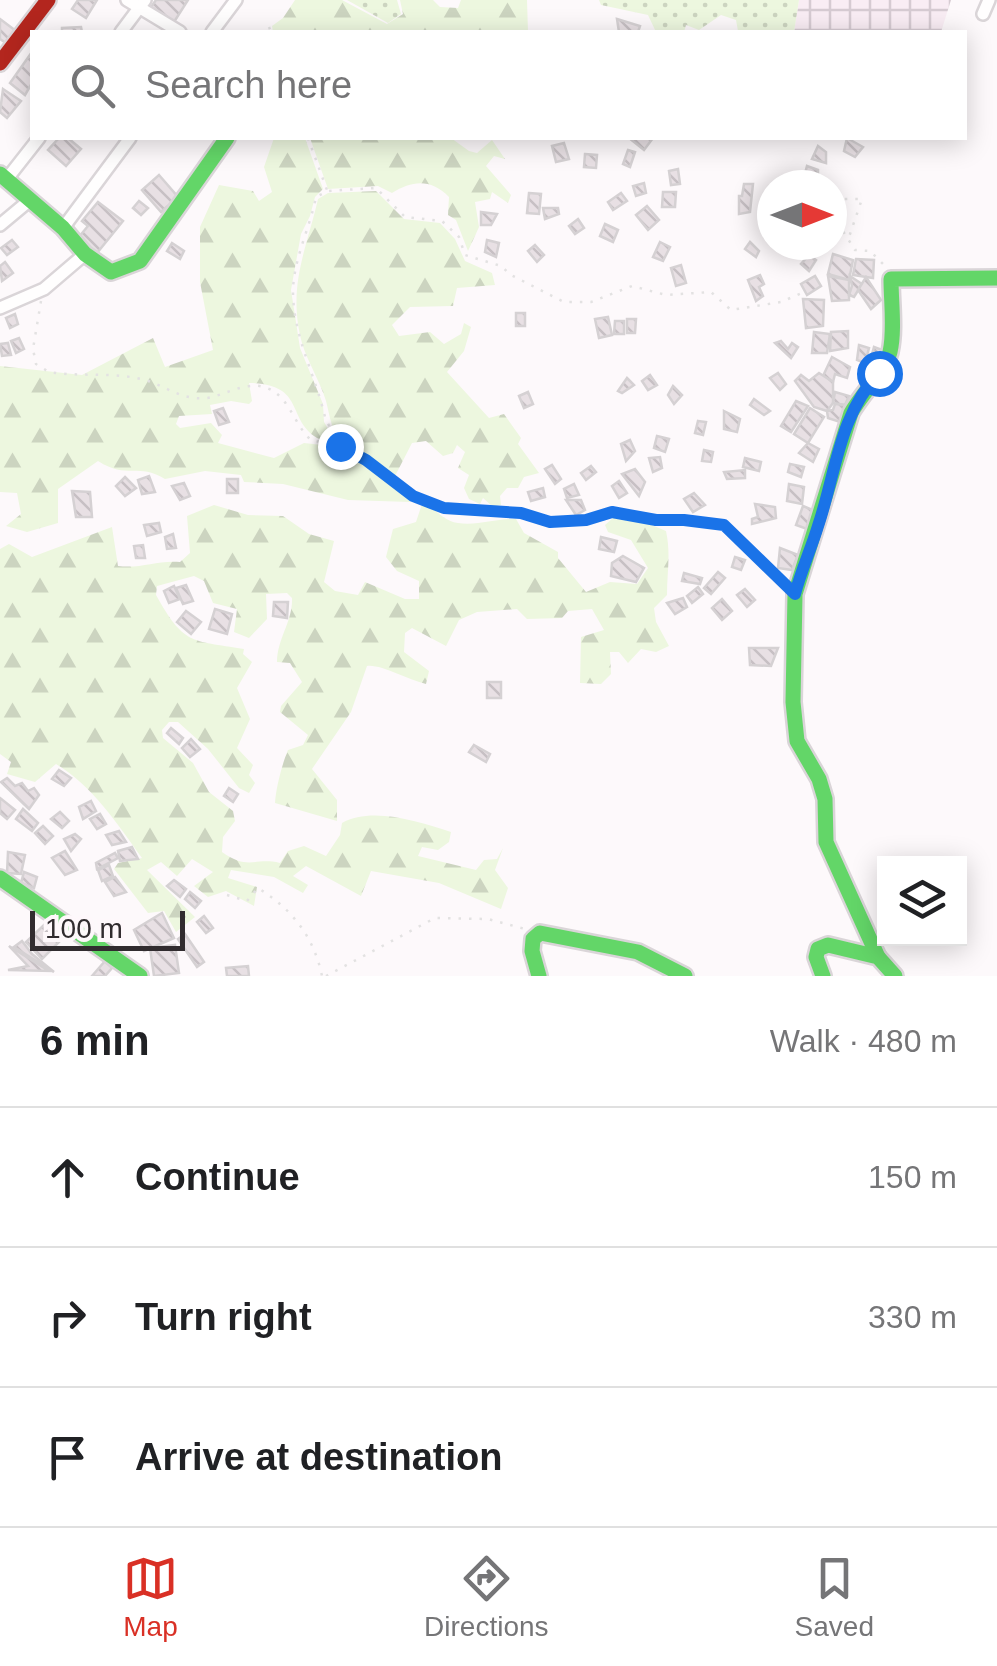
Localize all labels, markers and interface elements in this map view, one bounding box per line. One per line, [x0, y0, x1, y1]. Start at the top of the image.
search box [30, 30, 967, 140]
icon: search [65, 58, 120, 113]
text: Search here [145, 64, 352, 106]
north arrow [757, 170, 847, 260]
route start [857, 351, 903, 397]
route end [318, 424, 364, 470]
map controls [877, 856, 967, 946]
button: layers [877, 856, 967, 946]
scale bar [30, 906, 185, 950]
text: 100 m [45, 913, 123, 944]
text: 6 min [40, 1017, 150, 1064]
text: Walk · 480 m [770, 1023, 957, 1059]
icon: ahead [40, 1150, 95, 1205]
text: Continue [135, 1156, 300, 1198]
text: 150 m [868, 1159, 957, 1195]
icon: right [40, 1290, 95, 1345]
text: Turn right [135, 1296, 312, 1338]
text: 330 m [868, 1299, 957, 1335]
icon: arrive [40, 1430, 95, 1485]
text: Arrive at destination [135, 1436, 502, 1478]
tab: Map [123, 1551, 178, 1643]
tab: Directions [424, 1551, 549, 1643]
tab: Saved [795, 1551, 874, 1643]

